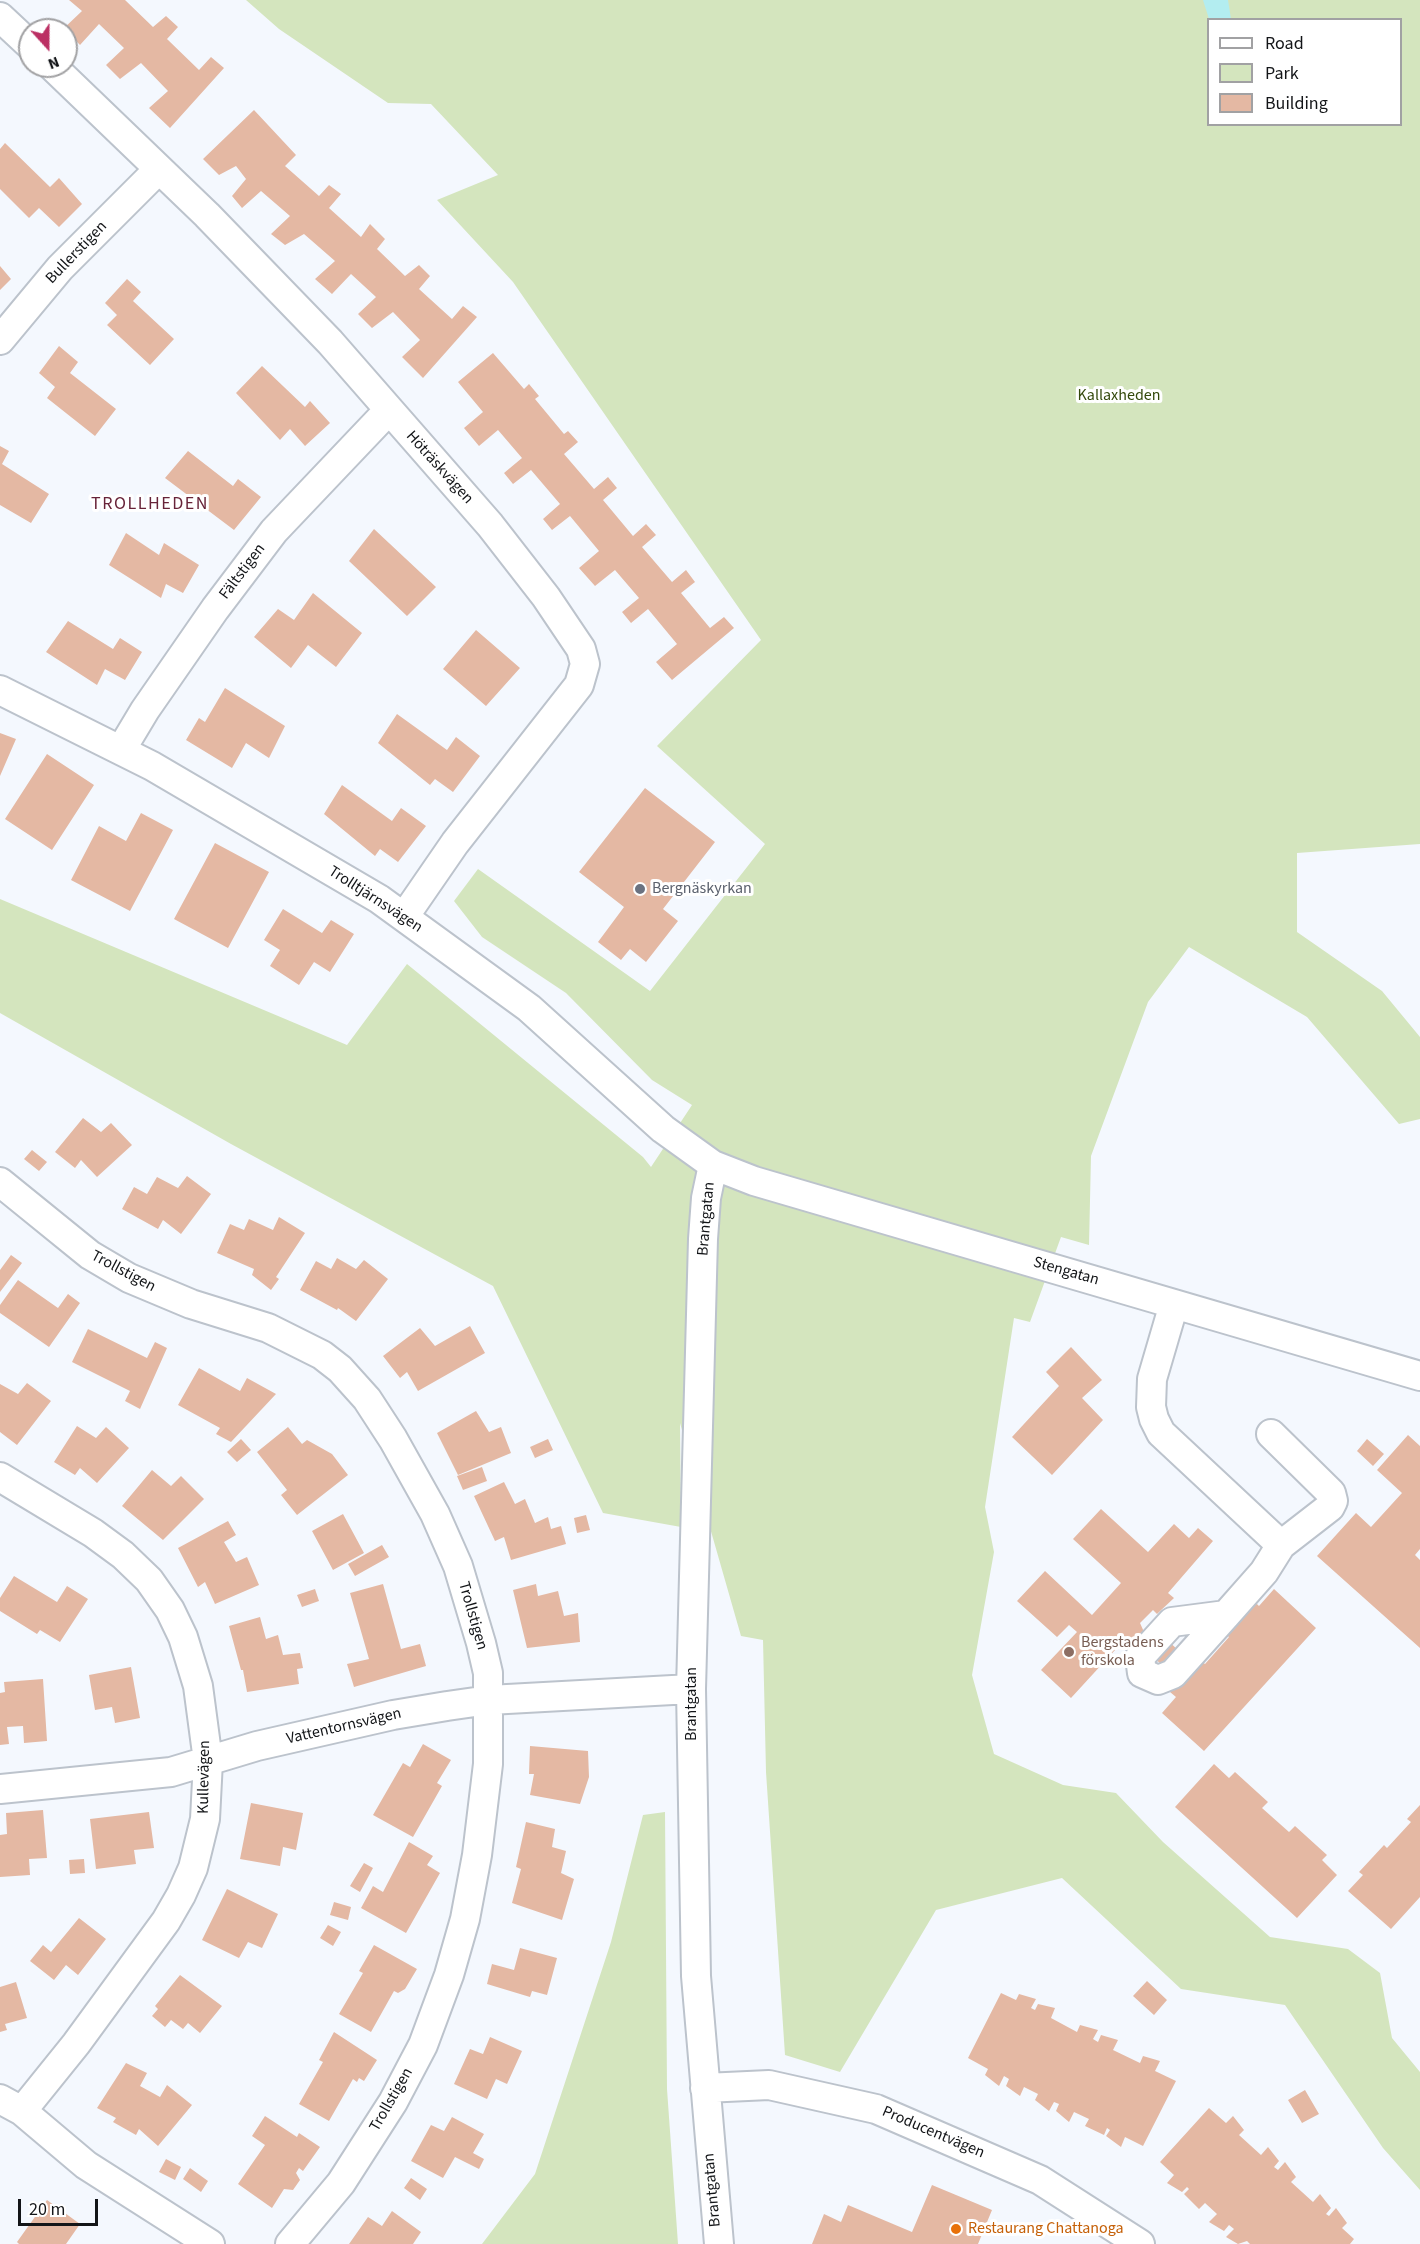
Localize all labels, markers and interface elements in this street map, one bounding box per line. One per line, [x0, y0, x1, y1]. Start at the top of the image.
north arrow [18, 18, 78, 78]
legend [1207, 18, 1402, 126]
text: Road [1265, 31, 1304, 56]
text: N [45, 51, 63, 75]
text: Park [1265, 61, 1299, 86]
text: Building [1265, 91, 1328, 116]
street label: Bullerstigen [42, 218, 112, 288]
park label: Kallaxheden [1078, 386, 1160, 406]
street label: Höträskvägen [401, 427, 477, 509]
district label: TROLLHEDEN [91, 494, 209, 516]
street label: Fältstigen [216, 540, 270, 604]
street label: Trolltjärnsvägen [324, 862, 426, 938]
place label: Bergnäskyrkan [652, 879, 752, 899]
marker: Bergnäskyrkan [633, 882, 647, 896]
street label: Brantgatan [694, 1181, 720, 1257]
street label: Trollstigen [87, 1247, 159, 1297]
street label: Stengatan [1031, 1253, 1101, 1291]
street label: Trollstigen [453, 1580, 491, 1652]
place label: Bergstadens förskola [1081, 1633, 1164, 1671]
marker: Bergstadens förskola [1062, 1645, 1076, 1659]
street label: Brantgatan [682, 1667, 702, 1741]
street label: Vattentornsvägen [285, 1704, 403, 1750]
street label: Kullevägen [195, 1740, 215, 1814]
street label: Trollstigen [366, 2065, 418, 2135]
street label: Producentvägen [879, 2103, 987, 2163]
street label: Brantgatan [700, 2152, 726, 2228]
scale bar [21, 2187, 100, 2225]
text: 20 m [29, 2197, 65, 2222]
place label: Restaurang Chattanoga [968, 2219, 1124, 2239]
marker: Restaurang Chattanoga [949, 2222, 963, 2236]

